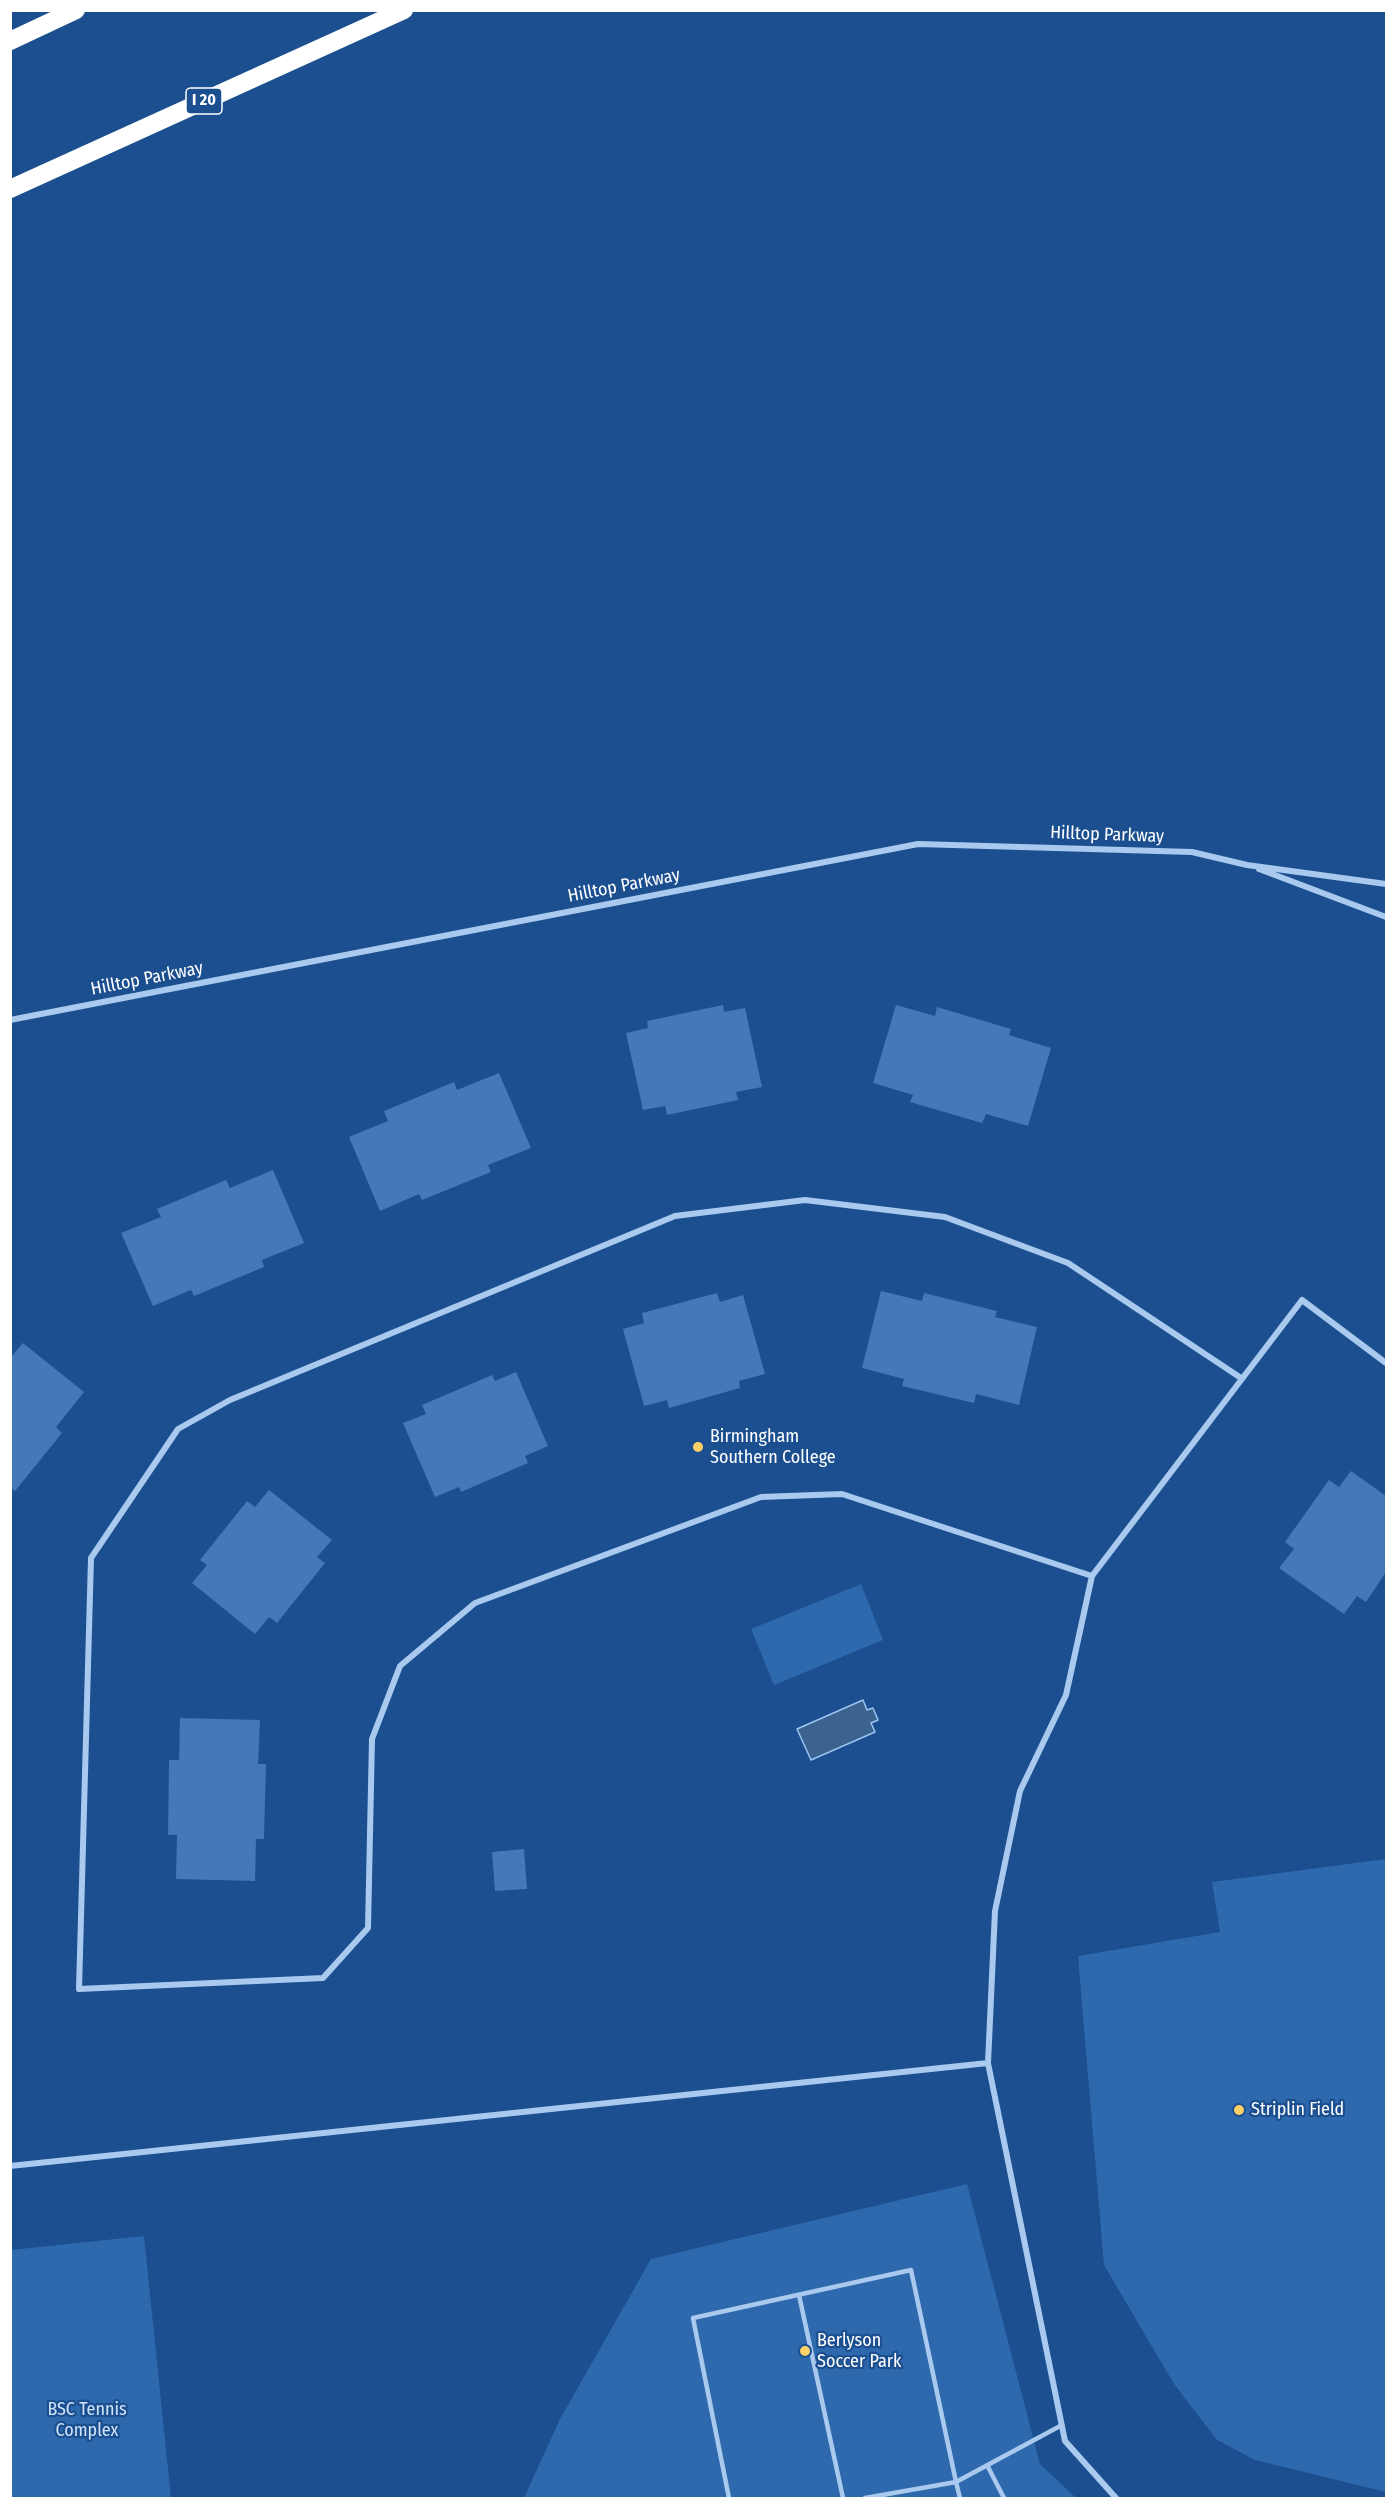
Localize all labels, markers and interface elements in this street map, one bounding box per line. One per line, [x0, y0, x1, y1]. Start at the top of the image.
road number: I 20 [186, 88, 222, 114]
street label: Hilltop Parkway [1050, 822, 1164, 848]
street label: Hilltop Parkway [566, 865, 682, 907]
street label: Hilltop Parkway [89, 958, 205, 1000]
place label: Birmingham Southern College [710, 1426, 836, 1468]
marker: Birmingham Southern College [691, 1440, 705, 1454]
place label: Striplin Field [1251, 2099, 1344, 2121]
marker: Striplin Field [1232, 2103, 1246, 2117]
place label: Berlyson Soccer Park [817, 2330, 901, 2372]
marker: Berlyson Soccer Park [798, 2344, 812, 2358]
park label: BSC Tennis Complex [47, 2399, 127, 2442]

